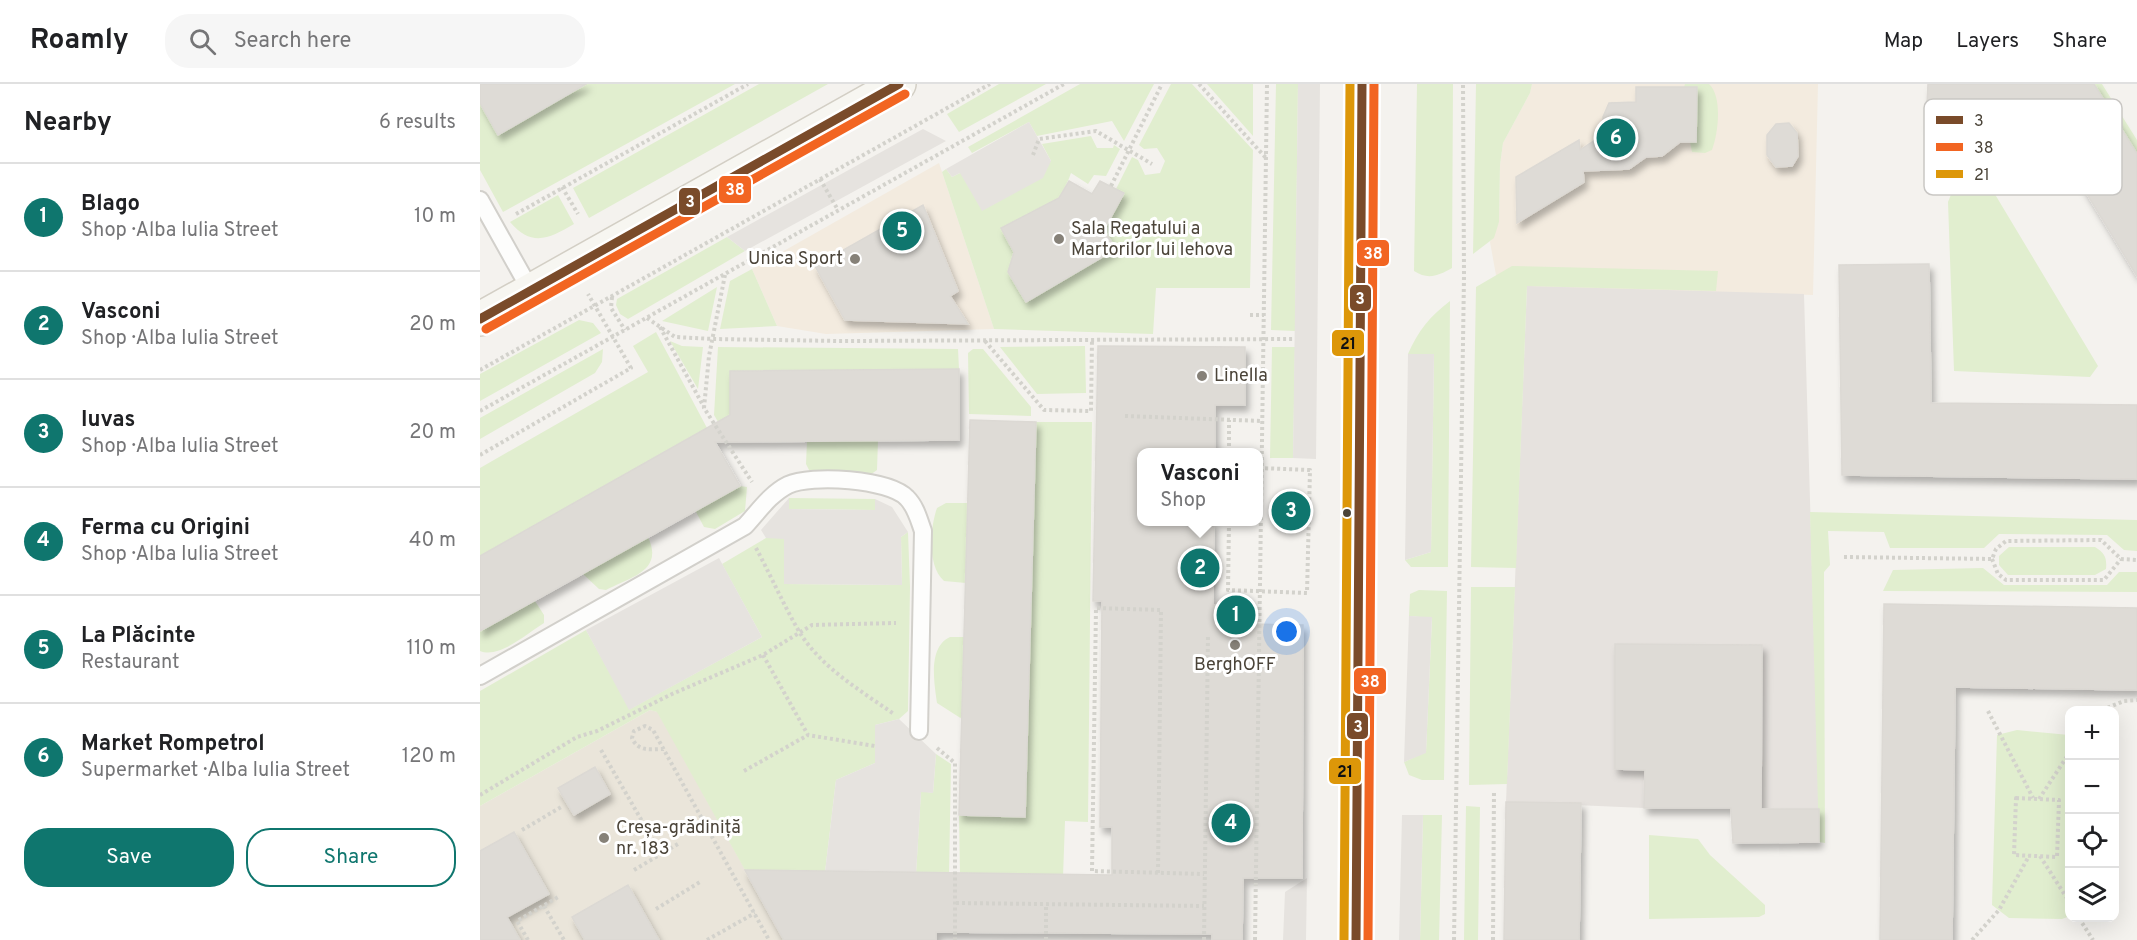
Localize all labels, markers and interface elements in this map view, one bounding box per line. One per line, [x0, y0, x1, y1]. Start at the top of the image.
search box [165, 14, 585, 68]
text: Roamly [30, 23, 129, 59]
icon: search [186, 25, 219, 58]
text: Search here [234, 28, 351, 55]
text: Map [1884, 28, 1923, 55]
text: Layers [1956, 28, 2019, 55]
text: Share [2052, 28, 2107, 55]
legend [1924, 99, 2122, 195]
text: Nearby [24, 107, 112, 140]
text: 6 results [379, 110, 456, 136]
text: 3 [1974, 112, 1984, 132]
pin: 6 [1596, 116, 1636, 160]
text: 38 [1974, 139, 1993, 159]
text: 21 [1974, 166, 1990, 186]
line badge: 38 [718, 175, 752, 204]
text: 38 [725, 181, 745, 201]
line badge: 3 [678, 187, 701, 216]
text: Blago [81, 191, 140, 218]
text: 3 [685, 193, 695, 213]
text: 1 [40, 204, 48, 230]
text: 10 m [414, 204, 456, 230]
pin: 5 [882, 208, 922, 254]
text: Shop · Alba Iulia Street [81, 218, 279, 244]
place label: Sala Regatului a Martorilor lui Iehova [1071, 218, 1233, 262]
marker: Sala Regatului a Martorilor lui Iehova [1052, 232, 1066, 246]
line badge: 38 [1356, 239, 1390, 267]
text: 38 [1363, 245, 1383, 265]
place label: Unica Sport [748, 248, 843, 271]
marker: Unica Sport [848, 252, 862, 266]
line badge: 3 [1349, 284, 1372, 312]
text: 3 [1355, 290, 1365, 310]
text: Vasconi [81, 299, 161, 326]
text: 2 [37, 312, 50, 338]
text: 20 m [409, 312, 456, 338]
text: Shop · Alba Iulia Street [81, 326, 279, 352]
line badge: 21 [1331, 329, 1365, 357]
text: 21 [1340, 335, 1356, 355]
place label: Linella [1214, 365, 1268, 388]
marker: Linella [1195, 369, 1209, 383]
text: Iuvas [81, 407, 135, 434]
text: 3 [38, 420, 50, 446]
text: 20 m [409, 420, 456, 446]
text: Shop · Alba Iulia Street [81, 434, 279, 460]
popup [1137, 448, 1263, 526]
text: Vasconi [1160, 461, 1240, 488]
text: Shop [1160, 488, 1206, 514]
pin: 3 [1272, 488, 1310, 534]
unlabelled marker [1341, 507, 1353, 519]
text: Ferma cu Origini [81, 515, 250, 542]
text: 4 [37, 528, 50, 554]
text: 40 m [409, 528, 456, 554]
text: Shop · Alba Iulia Street [81, 542, 279, 568]
pin: 2 [1180, 546, 1220, 590]
pin: 1 [1216, 592, 1256, 638]
your location [1272, 617, 1301, 646]
text: La Plăcinte [81, 623, 196, 650]
text: 5 [37, 636, 50, 662]
text: 110 m [407, 636, 456, 662]
marker: BerghOFF [1228, 638, 1242, 652]
text: Restaurant [81, 650, 180, 676]
place label: BerghOFF [1194, 654, 1276, 677]
line badge: 38 [1353, 667, 1387, 695]
text: 38 [1360, 673, 1380, 693]
map controls [2065, 706, 2119, 922]
button: + [2065, 706, 2119, 760]
line badge: 3 [1346, 712, 1369, 740]
text: 3 [1353, 718, 1363, 738]
text: Market Rompetrol [81, 731, 265, 758]
text: 6 [37, 744, 50, 770]
text: 120 m [402, 744, 456, 770]
line badge: 21 [1328, 757, 1362, 785]
text: Supermarket · Alba Iulia Street [81, 758, 350, 784]
button: − [2065, 760, 2119, 814]
text: 21 [1337, 763, 1353, 783]
pin: 4 [1212, 800, 1251, 846]
button: locate [2065, 814, 2119, 868]
place label: Creșa-grădiniță nr. 183 [616, 817, 741, 861]
button: Save [24, 828, 234, 887]
button: Share [246, 828, 456, 887]
marker: Creșa-grădiniță nr. 183 [597, 831, 611, 845]
button: layers [2065, 868, 2119, 922]

